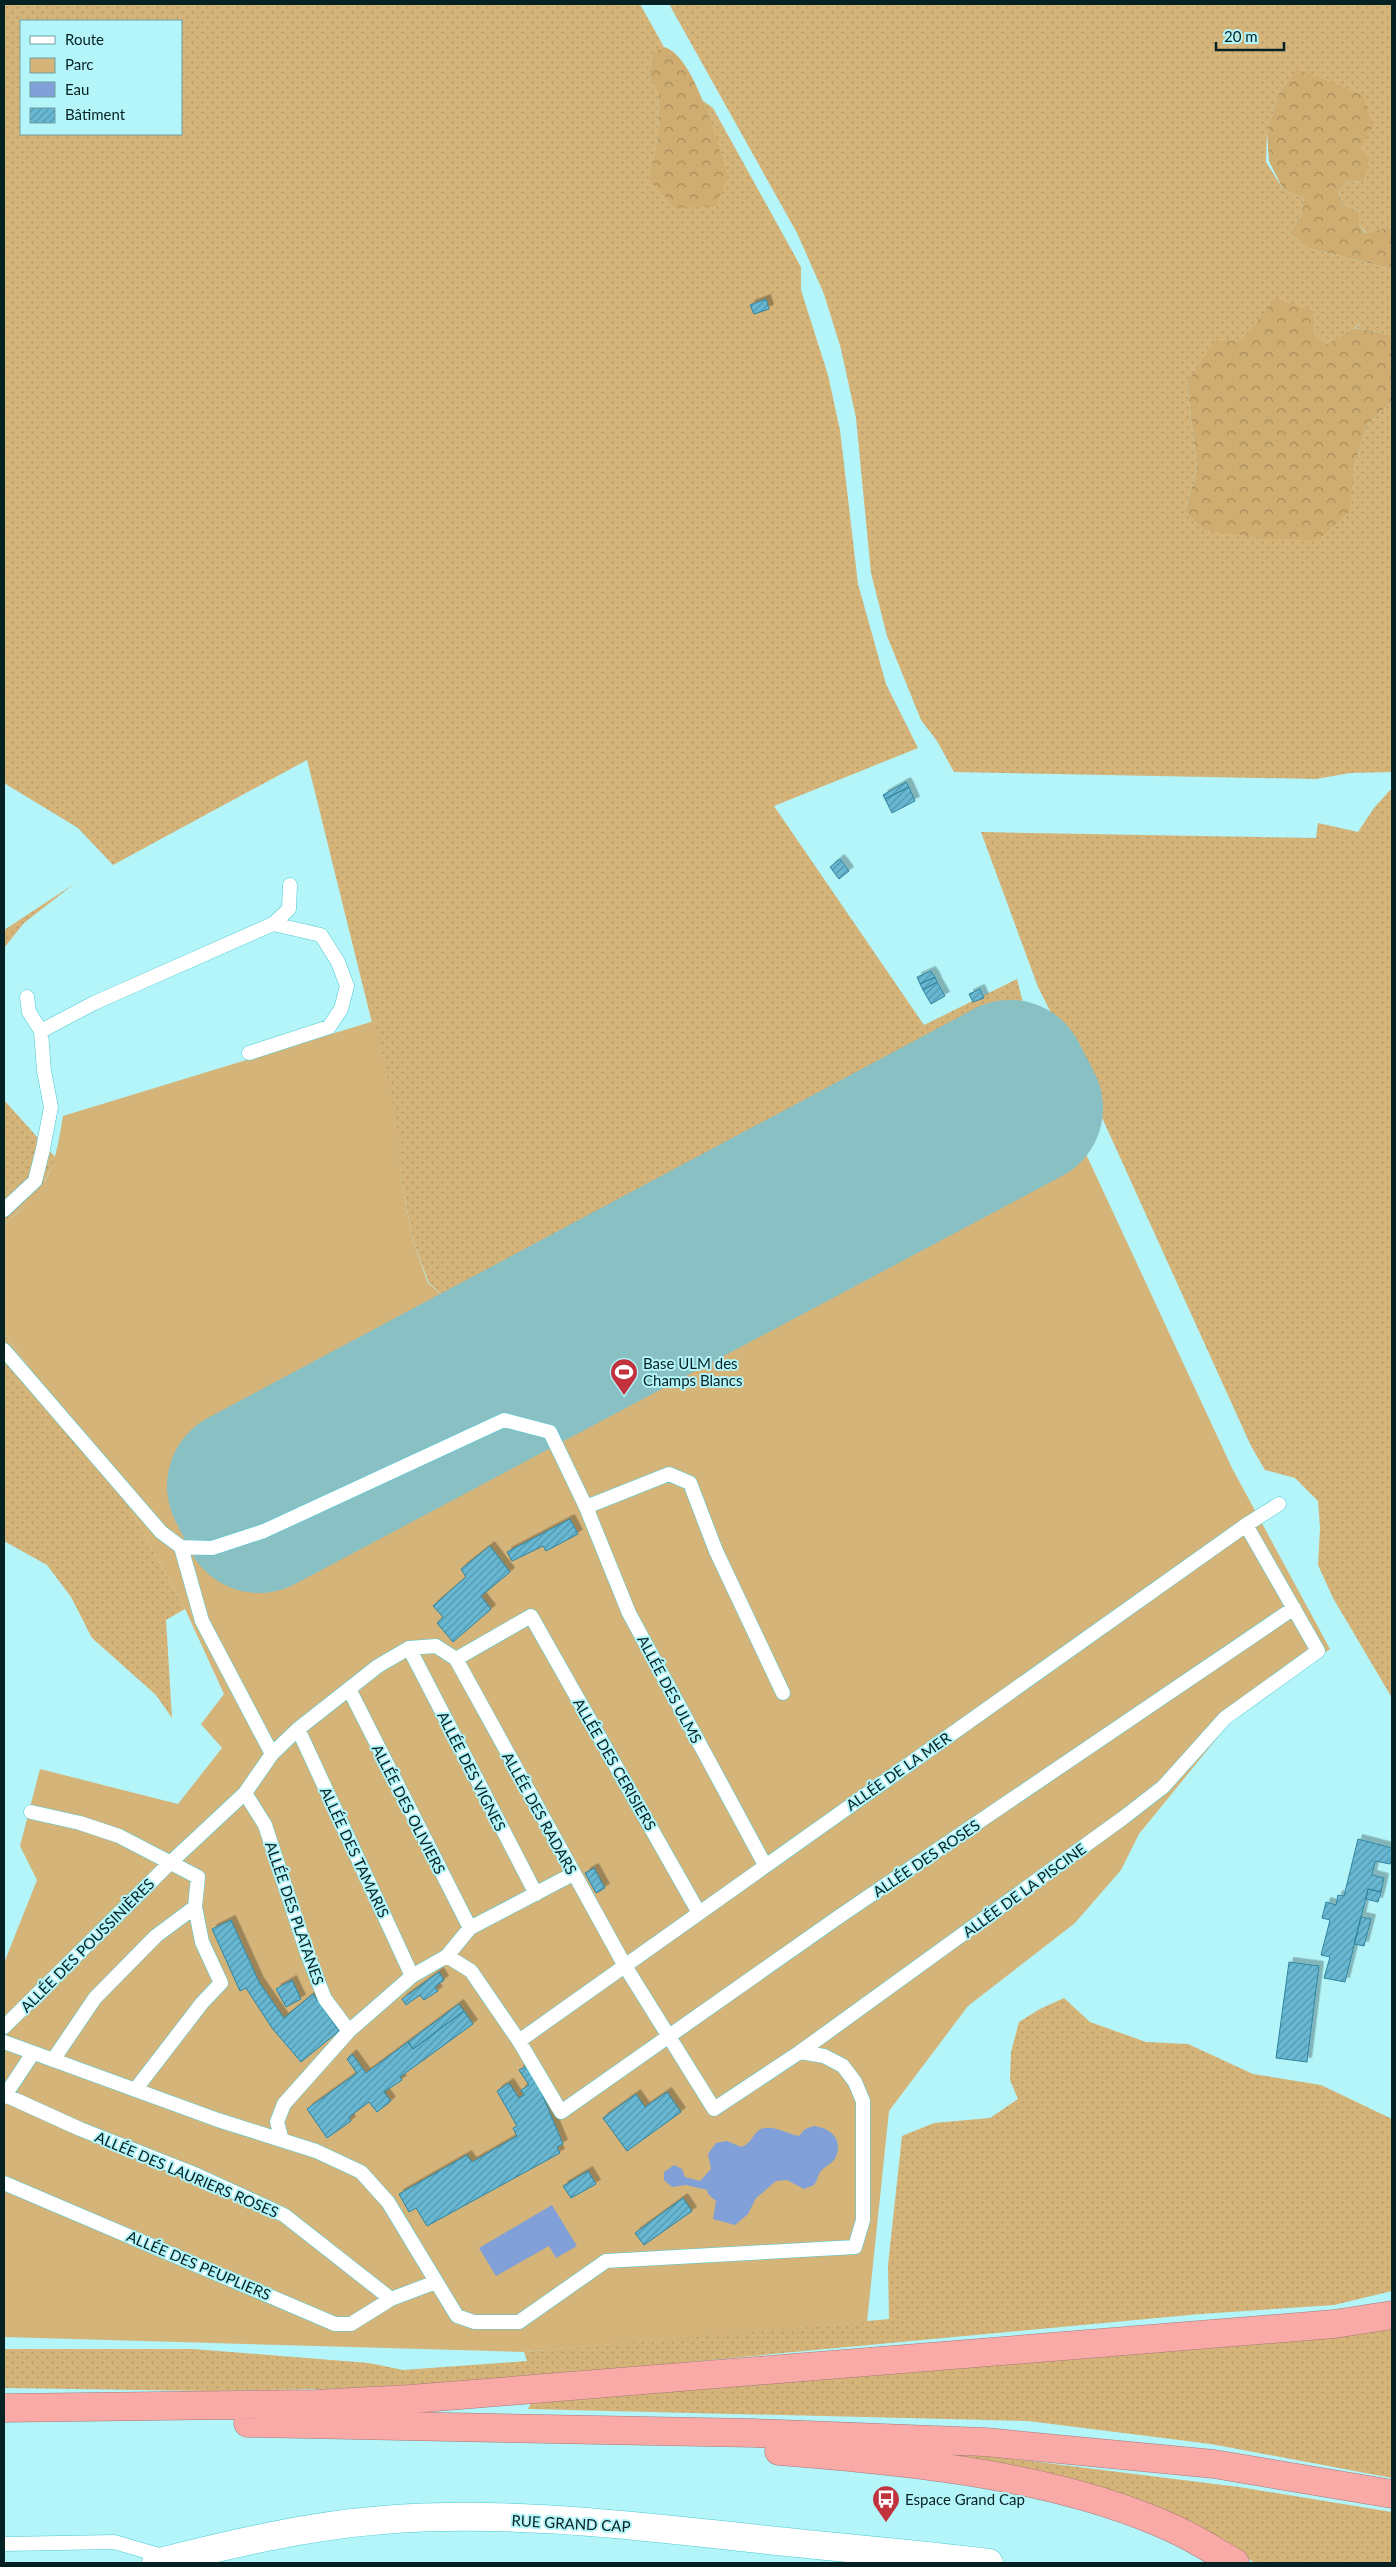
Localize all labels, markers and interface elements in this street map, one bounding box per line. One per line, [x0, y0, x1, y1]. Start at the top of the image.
legend [20, 20, 182, 135]
scale bar [1216, 20, 1284, 52]
text: 20 m [1224, 27, 1258, 45]
text: Route [65, 30, 104, 48]
text: Parc [65, 55, 94, 73]
text: Eau [65, 80, 89, 98]
text: Bâtiment [65, 105, 126, 123]
place label: Base ULM des Champs Blancs [643, 1354, 743, 1389]
sports icon: Base ULM des Champs Blancs [609, 1357, 639, 1396]
street label: ALLÉE DES ULMS [634, 1632, 706, 1746]
street label: ALLÉE DES CERISIERS [570, 1695, 660, 1833]
street label: ALLÉE DES VIGNES [434, 1708, 510, 1834]
street label: ALLÉE DE LA MER [842, 1728, 954, 1814]
street label: ALLÉE DES OLIVIERS [368, 1741, 450, 1877]
street label: ALLÉE DES RADARS [499, 1749, 581, 1877]
street label: ALLÉE DES TAMARIS [317, 1784, 393, 1920]
street label: ALLÉE DES ROSES [869, 1816, 983, 1900]
street label: ALLÉE DES PLATANES [262, 1839, 328, 1987]
street label: ALLÉE DE LA PISCINE [959, 1839, 1089, 1941]
street label: ALLÉE DES POUSSINIÈRES [16, 1874, 158, 2016]
street label: ALLÉE DES LAURIERS ROSES [93, 2127, 281, 2221]
street label: ALLÉE DES PEUPLIERS [124, 2227, 274, 2303]
bus stop icon: Espace Grand Cap [871, 2484, 901, 2523]
place label: Espace Grand Cap [905, 2490, 1025, 2508]
street label: RUE GRAND CAP [511, 2511, 631, 2535]

